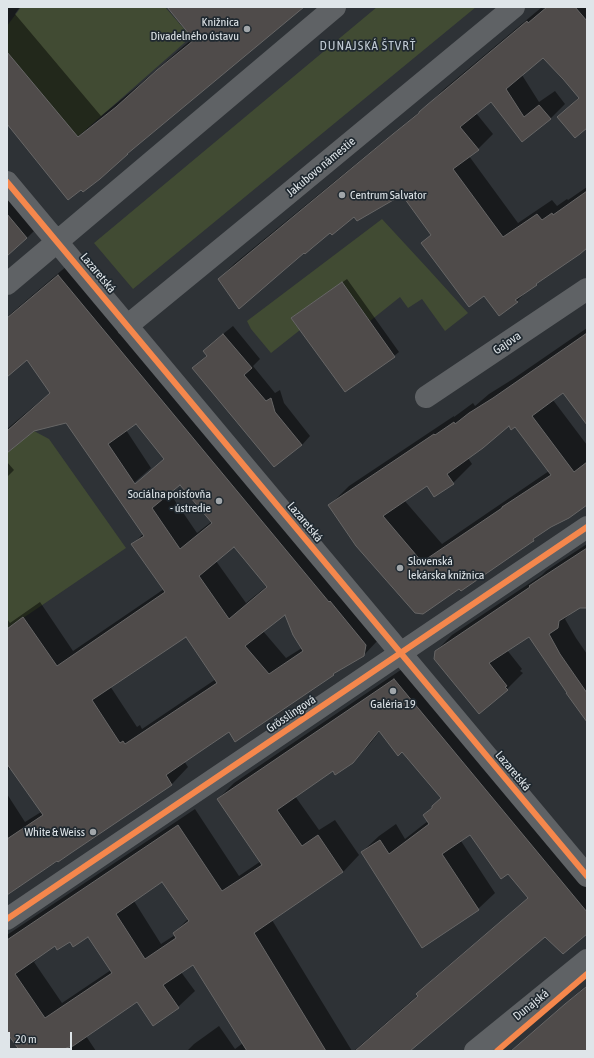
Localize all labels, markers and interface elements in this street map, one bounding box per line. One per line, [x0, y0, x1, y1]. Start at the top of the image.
place label: Knižnica Divadelného ústavu [151, 15, 239, 43]
marker: Knižnica Divadelného ústavu [242, 24, 252, 34]
district label: DUNAJSKÁ ŠTVRŤ [320, 38, 416, 54]
street label: Jakubovo námestie [284, 134, 358, 200]
place label: Centrum Salvator [350, 188, 426, 202]
marker: Centrum Salvator [337, 190, 347, 200]
street label: Lazaretská [77, 250, 119, 296]
street label: Gajova [490, 328, 524, 358]
place label: Sociálna poisťovňa - ústredie [128, 487, 211, 515]
marker: Sociálna poisťovňa - ústredie [214, 496, 224, 506]
street label: Lazaretská [284, 499, 326, 545]
place label: Slovenská lekárska knižnica [408, 554, 484, 582]
marker: Slovenská lekárska knižnica [395, 563, 405, 573]
marker: Galéria 19 [388, 686, 398, 696]
street label: Grösslingová [264, 692, 318, 736]
place label: Galéria 19 [370, 697, 416, 711]
street label: Lazaretská [492, 748, 534, 794]
place label: White & Weiss [24, 825, 85, 839]
marker: White & Weiss [88, 827, 98, 837]
street label: Dunajská [510, 986, 552, 1024]
scale bar [10, 1024, 74, 1050]
text: 20 m [15, 1032, 37, 1046]

